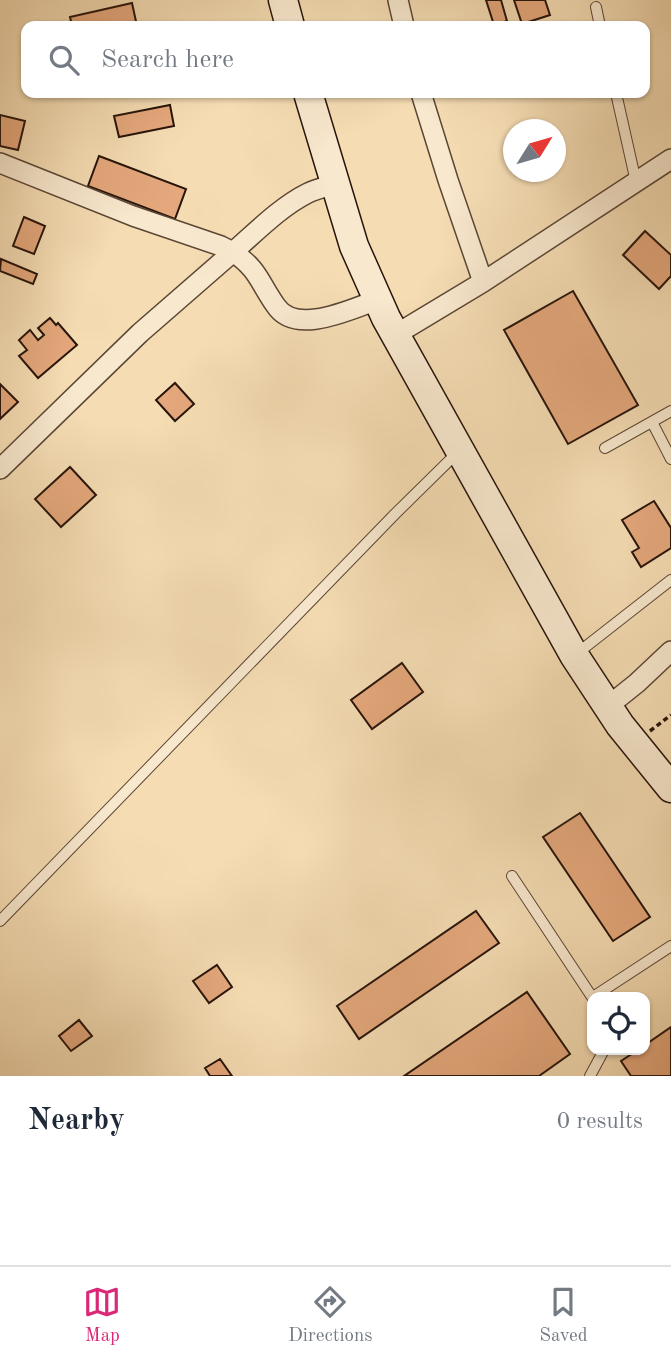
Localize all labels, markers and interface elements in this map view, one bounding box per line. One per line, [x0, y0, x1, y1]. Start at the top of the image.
search box [21, 21, 650, 98]
icon: search [45, 41, 83, 79]
text: Search here [101, 47, 234, 73]
north arrow [503, 119, 566, 182]
map controls [587, 992, 650, 1055]
button: locate [587, 992, 650, 1055]
text: Nearby [28, 1106, 125, 1136]
text: 0 results [557, 1110, 643, 1133]
tab: Map [83, 1283, 121, 1348]
tab: Directions [288, 1283, 373, 1348]
tab: Saved [539, 1283, 588, 1348]

